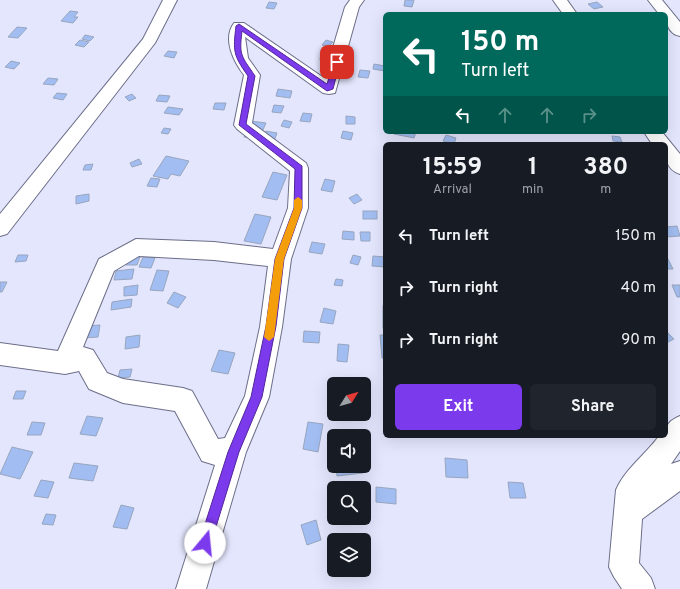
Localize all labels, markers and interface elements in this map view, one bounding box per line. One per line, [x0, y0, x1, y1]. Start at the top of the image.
text: 150 m [461, 25, 539, 61]
icon: left [395, 28, 447, 80]
pin [320, 45, 354, 79]
icon: arrive [326, 51, 348, 73]
text: Turn left [461, 60, 529, 83]
icon: left [452, 104, 474, 126]
icon: ahead [494, 104, 516, 126]
icon: ahead [536, 104, 558, 126]
icon: right [578, 104, 600, 126]
text: 15:59 [423, 153, 482, 183]
text: 1 [528, 153, 538, 183]
text: 380 [583, 153, 628, 183]
text: Arrival [433, 182, 472, 198]
text: min [522, 182, 544, 198]
text: m [600, 182, 611, 198]
icon: left [395, 225, 417, 247]
text: Turn left [429, 227, 489, 246]
text: 150 m [615, 227, 656, 246]
icon: right [395, 277, 417, 299]
text: Turn right [429, 279, 498, 298]
text: 40 m [621, 279, 656, 298]
icon: right [395, 329, 417, 351]
text: Turn right [429, 331, 498, 350]
text: 90 m [621, 331, 656, 350]
north arrow [327, 377, 371, 421]
map controls [327, 377, 371, 577]
button: Exit [395, 384, 522, 430]
button: Share [530, 384, 656, 430]
button: sound [327, 429, 371, 473]
button: search [327, 481, 371, 525]
position arrow [184, 522, 226, 564]
button: layers [327, 533, 371, 577]

